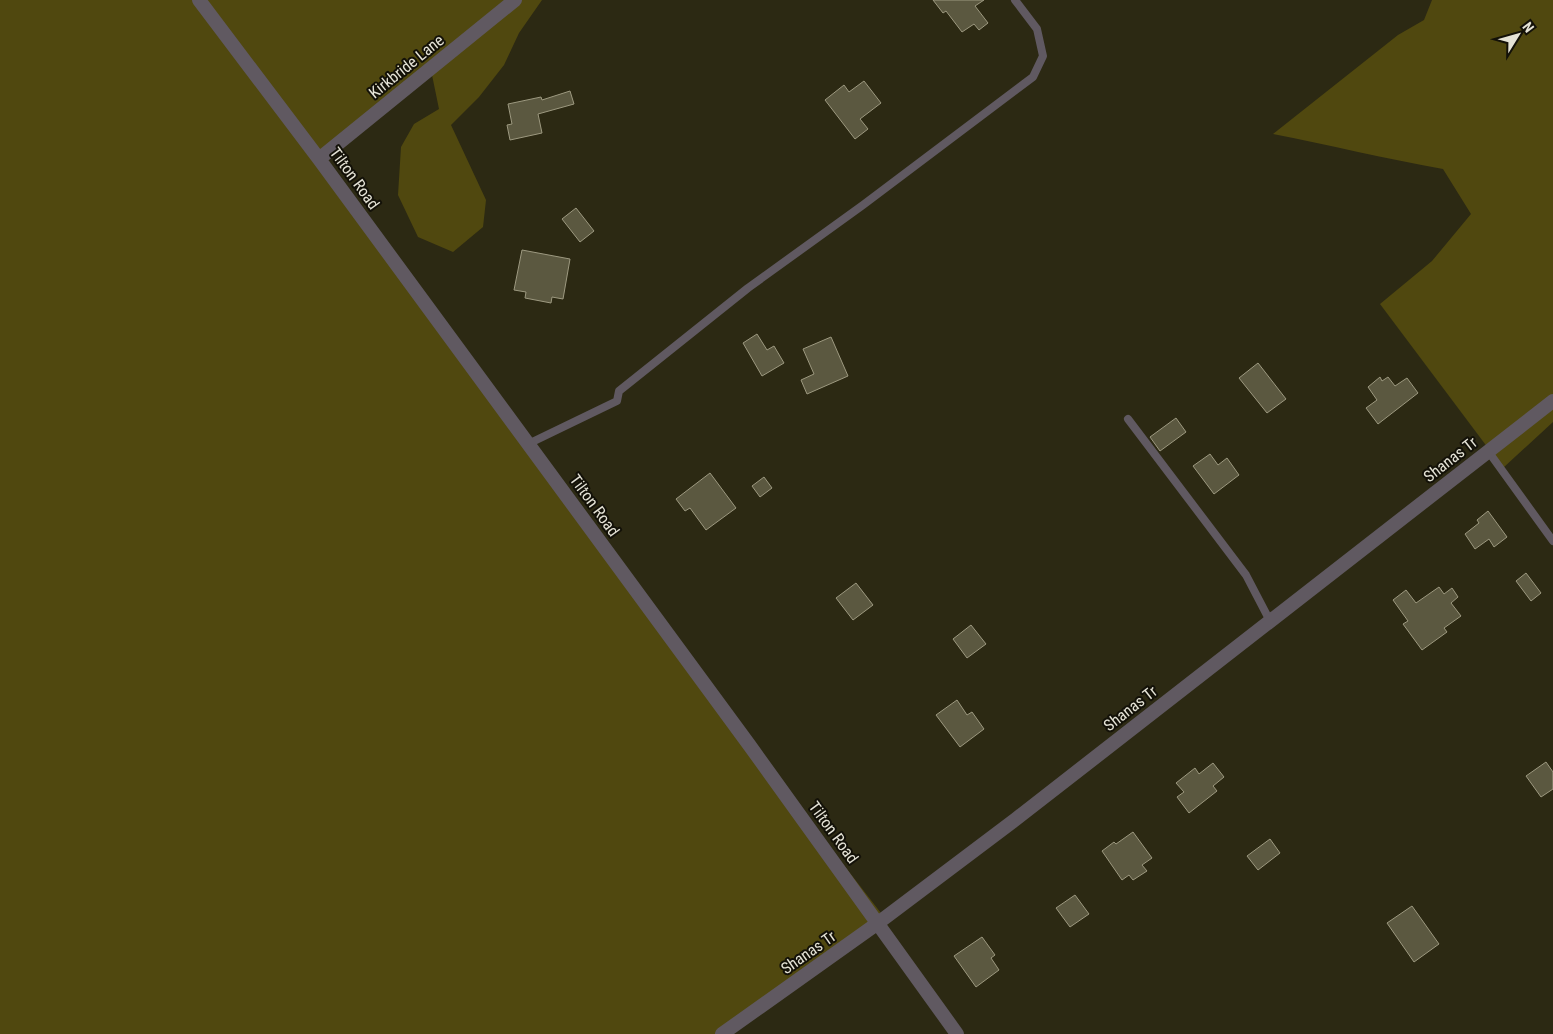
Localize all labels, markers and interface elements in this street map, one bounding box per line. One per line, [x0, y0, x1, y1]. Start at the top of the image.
north arrow [1493, 10, 1543, 60]
text: N [1519, 19, 1537, 35]
street label: Kirkbride Lane [365, 31, 447, 102]
street label: Tilton Road [326, 144, 383, 213]
street label: Shanas Tr [1420, 433, 1481, 486]
street label: Tilton Road [566, 471, 623, 540]
street label: Shanas Tr [1100, 682, 1161, 735]
street label: Tilton Road [805, 798, 862, 867]
street label: Shanas Tr [777, 927, 839, 978]

